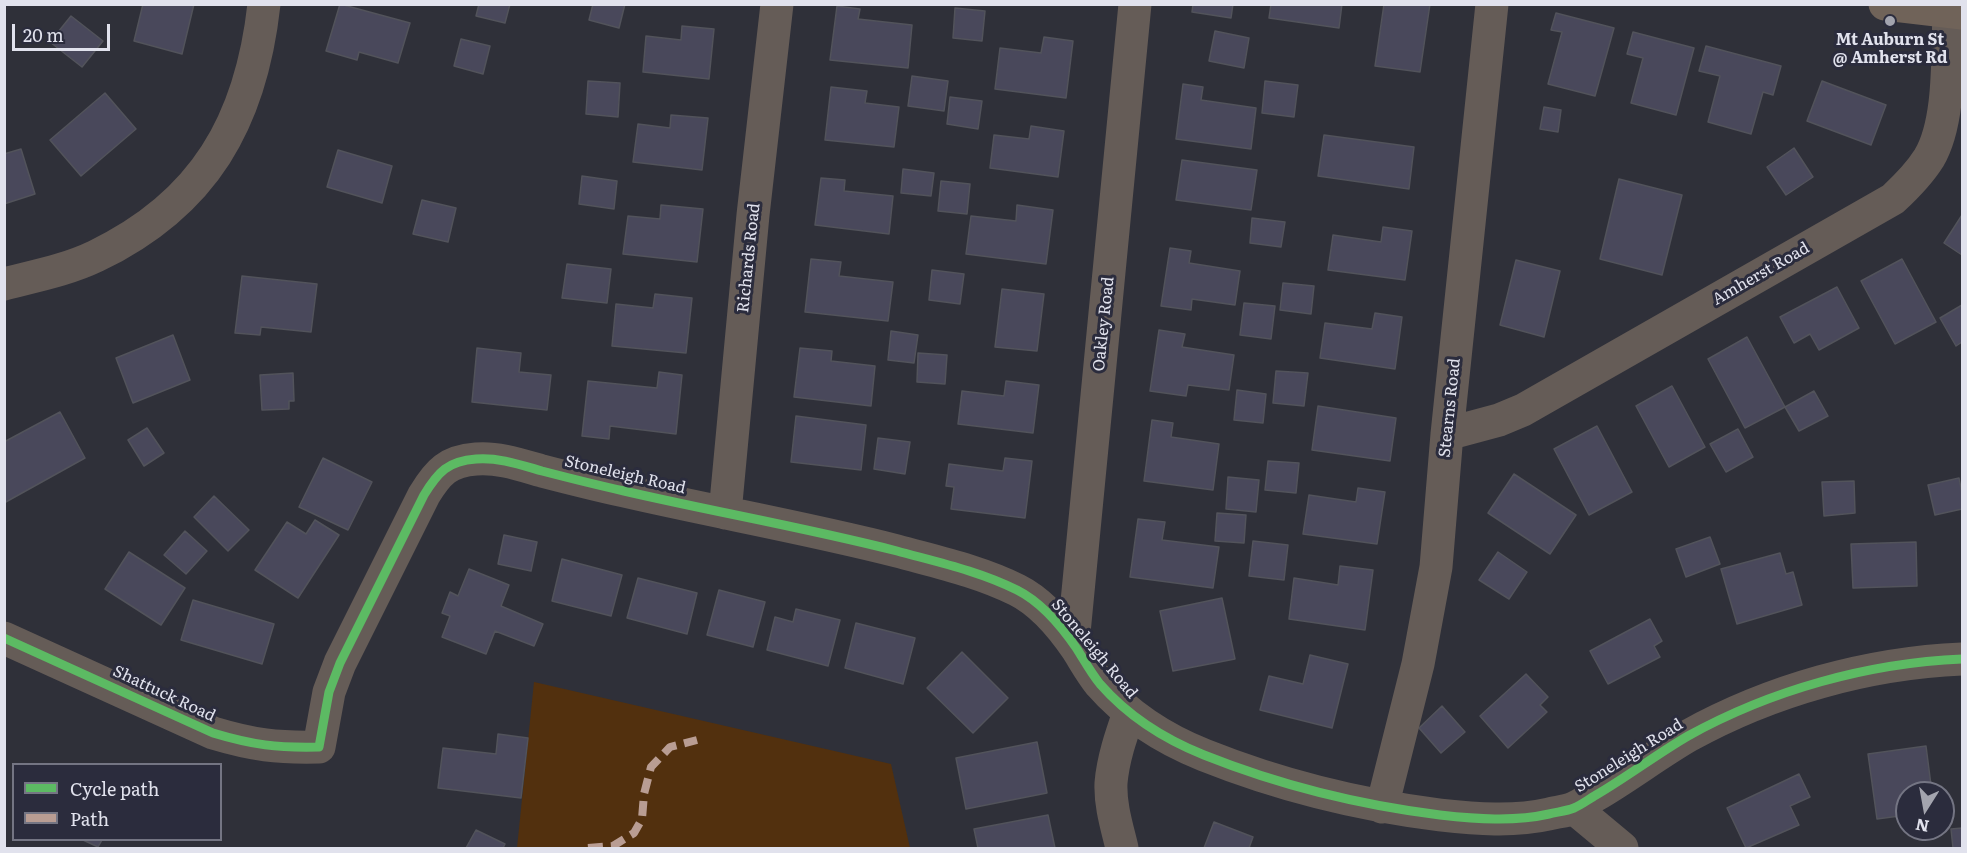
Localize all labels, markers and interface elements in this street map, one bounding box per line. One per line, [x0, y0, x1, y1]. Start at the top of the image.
scale bar [15, 12, 112, 50]
marker: Mt Auburn St @ Amherst Rd [1883, 14, 1897, 28]
text: 20 m [23, 21, 64, 48]
place label: Mt Auburn St @ Amherst Rd [1833, 30, 1947, 68]
street label: Richards Road [734, 202, 764, 314]
street label: Amherst Road [1709, 239, 1813, 309]
street label: Oakley Road [1089, 276, 1119, 372]
street label: Stearns Road [1435, 357, 1465, 459]
street label: Stoneleigh Road [563, 452, 687, 498]
street label: Stoneleigh Road [1047, 595, 1141, 703]
street label: Shattuck Road [110, 662, 218, 726]
street label: Stoneleigh Road [1571, 715, 1687, 797]
legend [12, 763, 222, 841]
text: Cycle path [70, 775, 159, 802]
north arrow [1895, 781, 1955, 841]
text: Path [70, 805, 109, 832]
text: N [1913, 814, 1931, 840]

